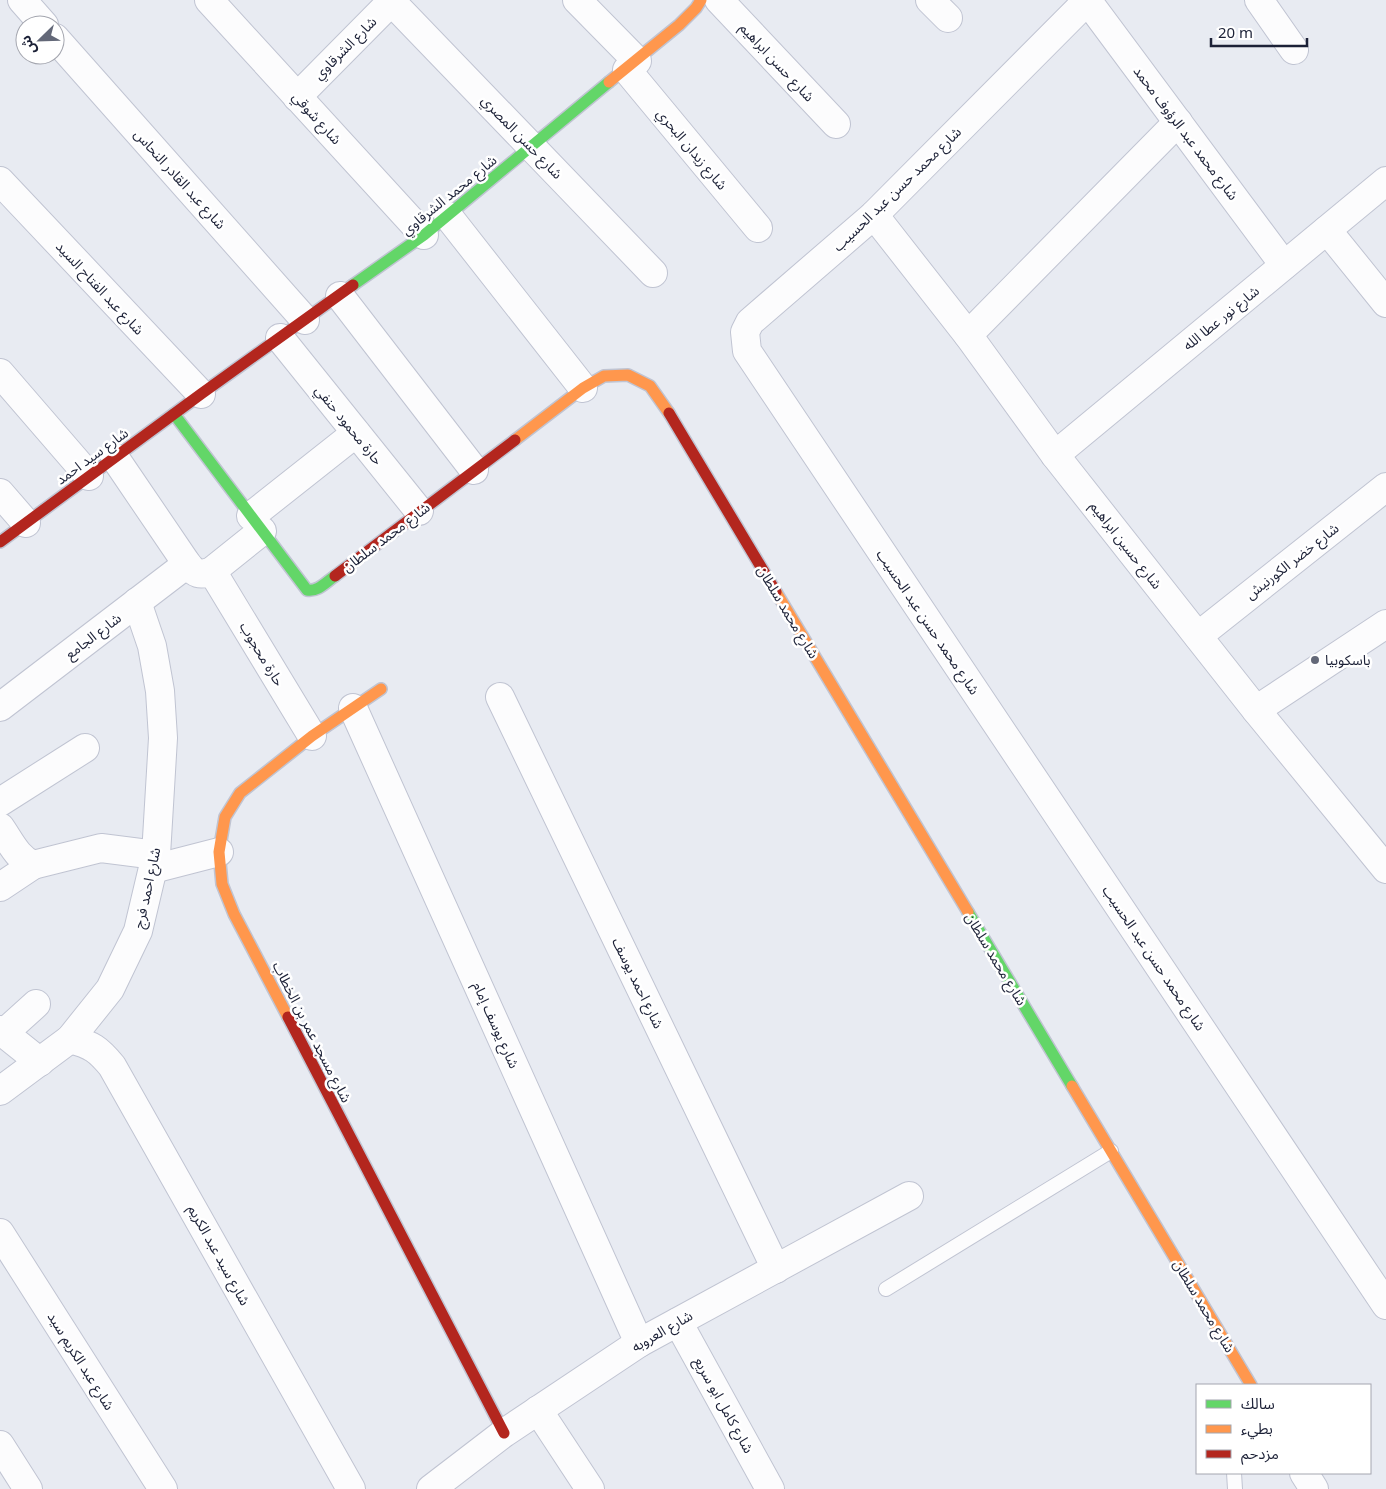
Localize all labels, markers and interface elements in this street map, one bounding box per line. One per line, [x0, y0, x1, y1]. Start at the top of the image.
street label: شارع الشرقاوي [306, 9, 385, 88]
north arrow [15, 15, 65, 65]
street label: شارع حسن ابراهيم [731, 15, 822, 109]
scale bar [1211, 15, 1307, 47]
text: 20 m [1218, 17, 1253, 49]
text: ش [11, 30, 46, 59]
street label: شارع محمد عبد الرؤوف محمد [1125, 59, 1246, 207]
street label: شارع شوقي [284, 84, 349, 152]
street label: شارع حسن المصري [473, 88, 570, 187]
street label: شارع زيدان البحري [648, 101, 735, 197]
street label: شارع محمد حسن عبد الحسيب [826, 119, 969, 259]
street label: شارع عبد القادر النحاس [126, 122, 234, 237]
street label: شارع محمد الشرقاوي [394, 147, 504, 244]
street label: شارع عبد الفتاح السيد [48, 234, 152, 343]
street label: شارع نور عطا الله [1176, 278, 1266, 359]
street label: حارة محمود حنفي [307, 378, 391, 472]
street label: شارع سيد احمد [49, 420, 135, 493]
street label: شارع محمد سلطان [336, 494, 437, 581]
street label: شارع حسين ابراهيم [1081, 494, 1170, 596]
street label: شارع خضر الكورنيش [1239, 515, 1346, 608]
street label: شارع محمد حسن عبد الحسيب [868, 543, 988, 702]
street label: شارع محمد سلطان [748, 560, 827, 665]
street label: شارع الجامع [58, 605, 128, 668]
street label: حارة محجوب [231, 616, 293, 693]
place label: باسكوبيا [1325, 646, 1371, 675]
marker: باسكوبيا [1309, 654, 1321, 666]
street label: شارع احمد فرج [125, 845, 170, 931]
street label: شارع محمد حسن عبد الحسيب [1094, 879, 1214, 1038]
street label: شارع محمد سلطان [956, 907, 1035, 1012]
street label: شارع احمد يوسف [603, 932, 672, 1034]
street label: شارع مسجد عمر بن الخطاب [263, 956, 360, 1108]
street label: شارع يوسف إمام [463, 977, 528, 1074]
street label: شارع سيد عبد الكريم [179, 1199, 259, 1311]
street label: شارع محمد سلطان [1164, 1254, 1243, 1359]
street label: شارع العروبه [626, 1302, 699, 1361]
street label: شارع عبد الكريم سيد [38, 1306, 123, 1417]
street label: شارع كامل ابو سريع [685, 1351, 762, 1459]
legend [1196, 1384, 1371, 1474]
text: سالك [1241, 1388, 1275, 1420]
text: بطيء [1241, 1413, 1273, 1445]
text: مزدحم [1241, 1438, 1279, 1470]

